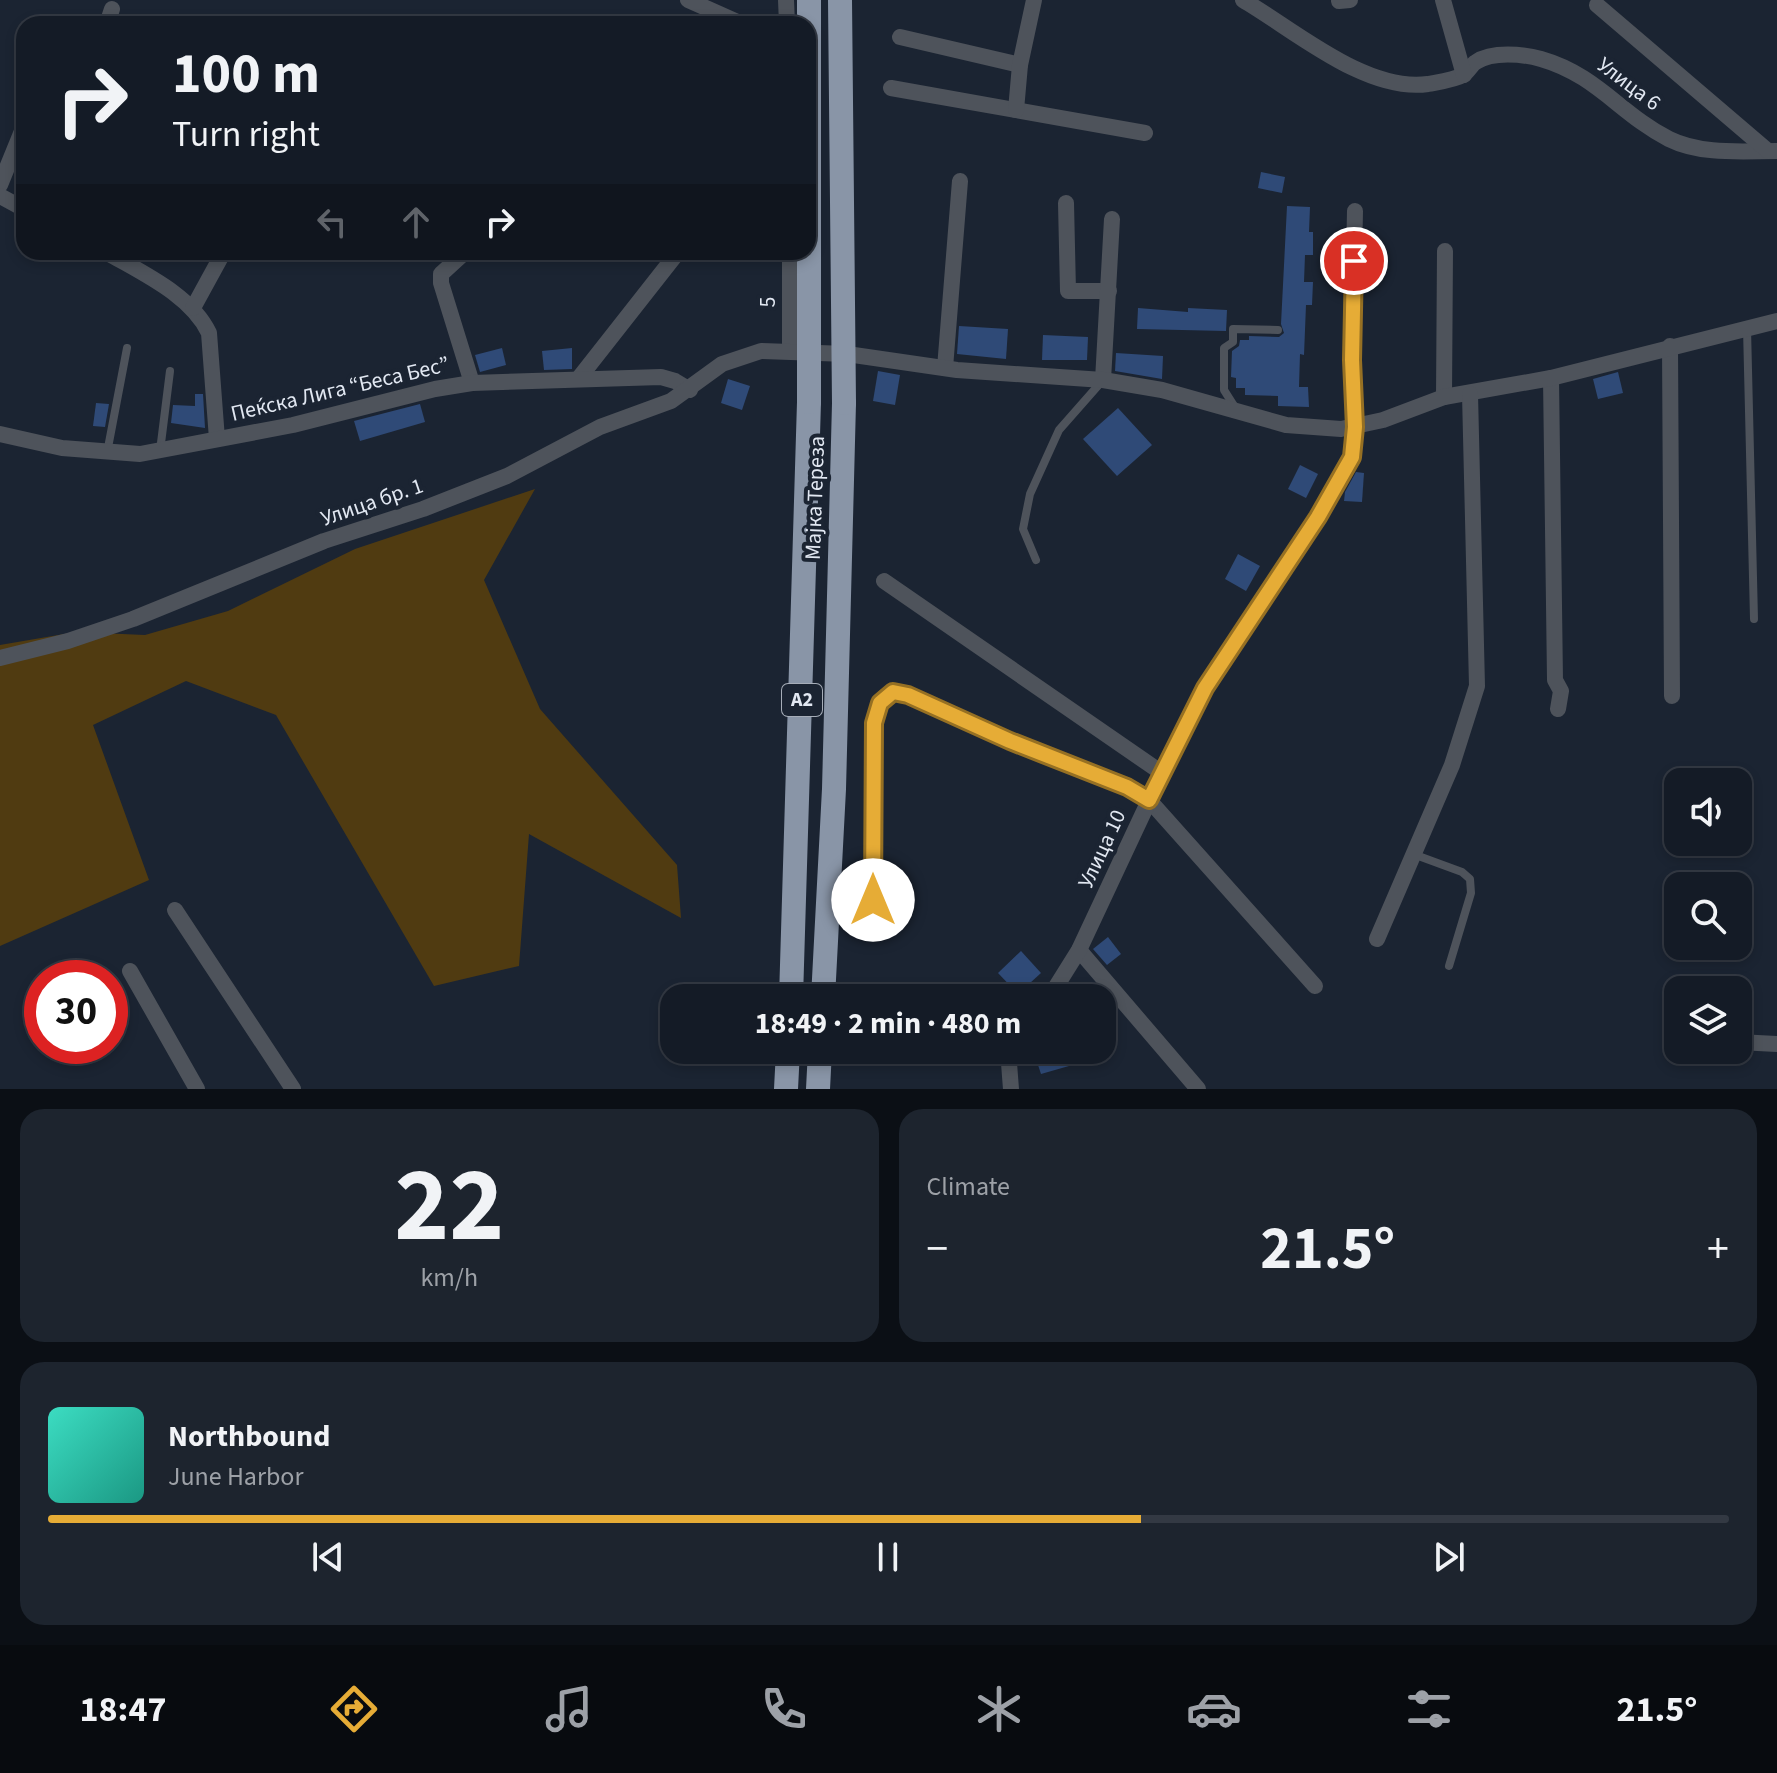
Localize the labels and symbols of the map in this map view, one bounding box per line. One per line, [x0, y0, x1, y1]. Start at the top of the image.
street label: Улица 6 [1590, 49, 1668, 119]
pin [1320, 227, 1388, 295]
street label: 5 [752, 297, 784, 307]
street label: Пеќска Лига “Беса Бес” [228, 348, 452, 430]
street label: Мајка Тереза [797, 435, 833, 561]
street label: Улица бр. 1 [317, 470, 427, 534]
road number: A2 [782, 684, 822, 716]
street label: Улица 10 [1070, 804, 1134, 894]
position arrow [831, 858, 915, 942]
speed limit sign: 30 [24, 960, 128, 1064]

